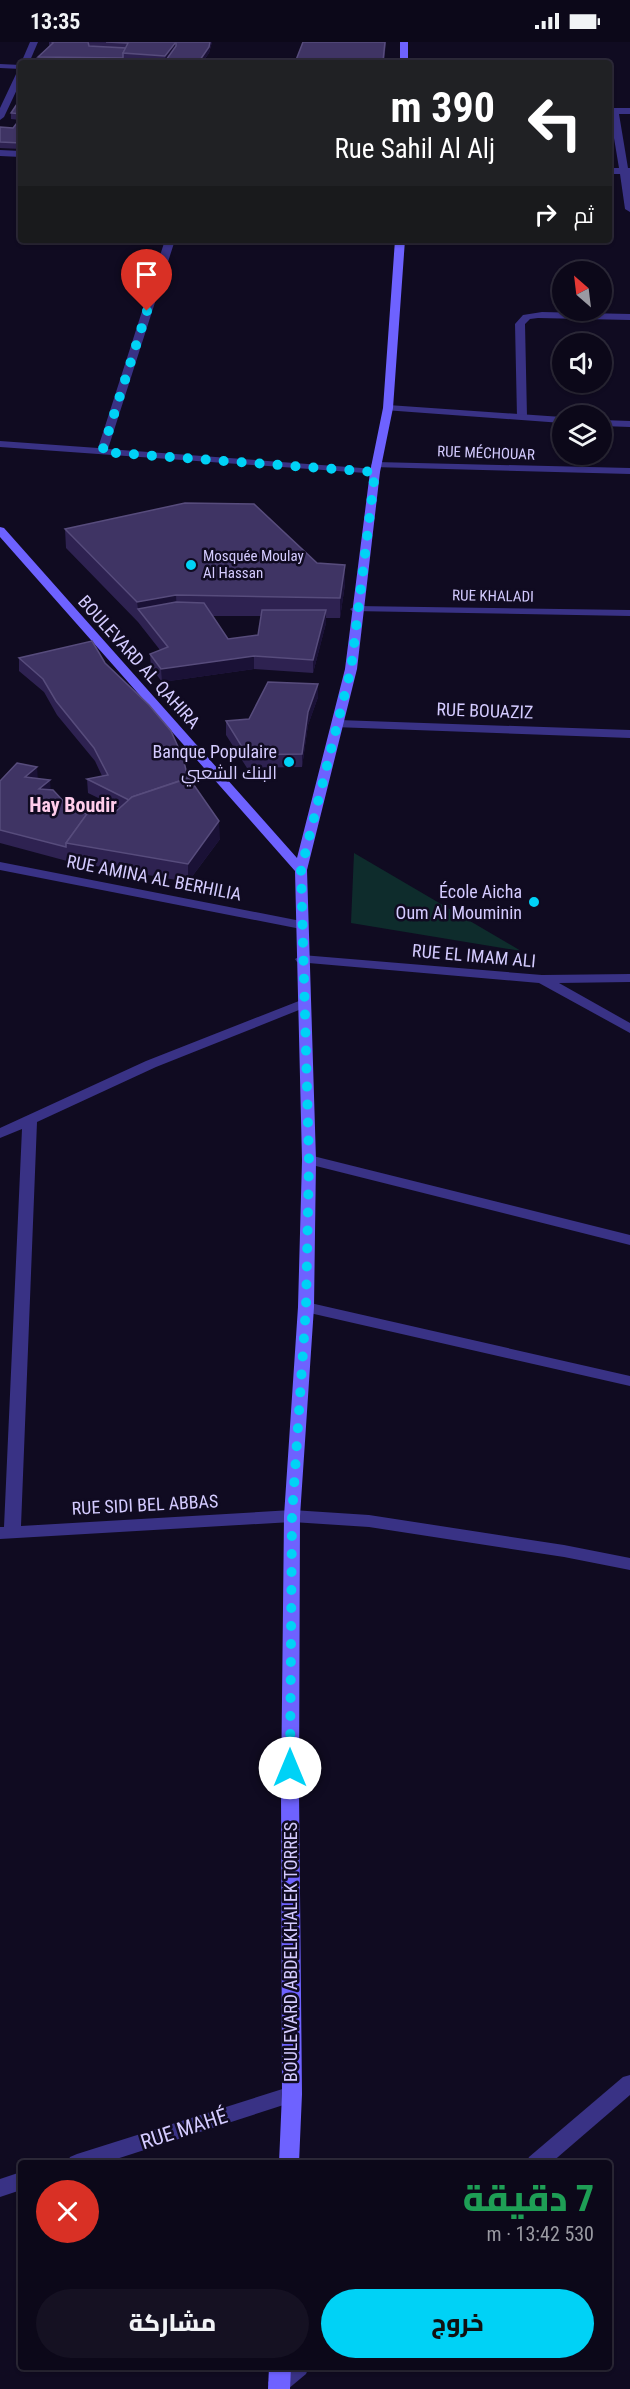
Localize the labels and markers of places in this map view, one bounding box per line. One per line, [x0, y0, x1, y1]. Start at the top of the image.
pin [121, 249, 172, 311]
place label: Mosquée Moulay Al Hassan [203, 547, 304, 582]
marker: Mosquée Moulay Al Hassan [184, 558, 198, 572]
place label: Banque Populaire البنك الشعبي [152, 741, 277, 787]
marker: Banque Populaire البنك الشعبي [282, 755, 296, 769]
place label: École Aicha Oum Al Mouminin [396, 881, 522, 923]
marker: École Aicha Oum Al Mouminin [527, 895, 541, 909]

